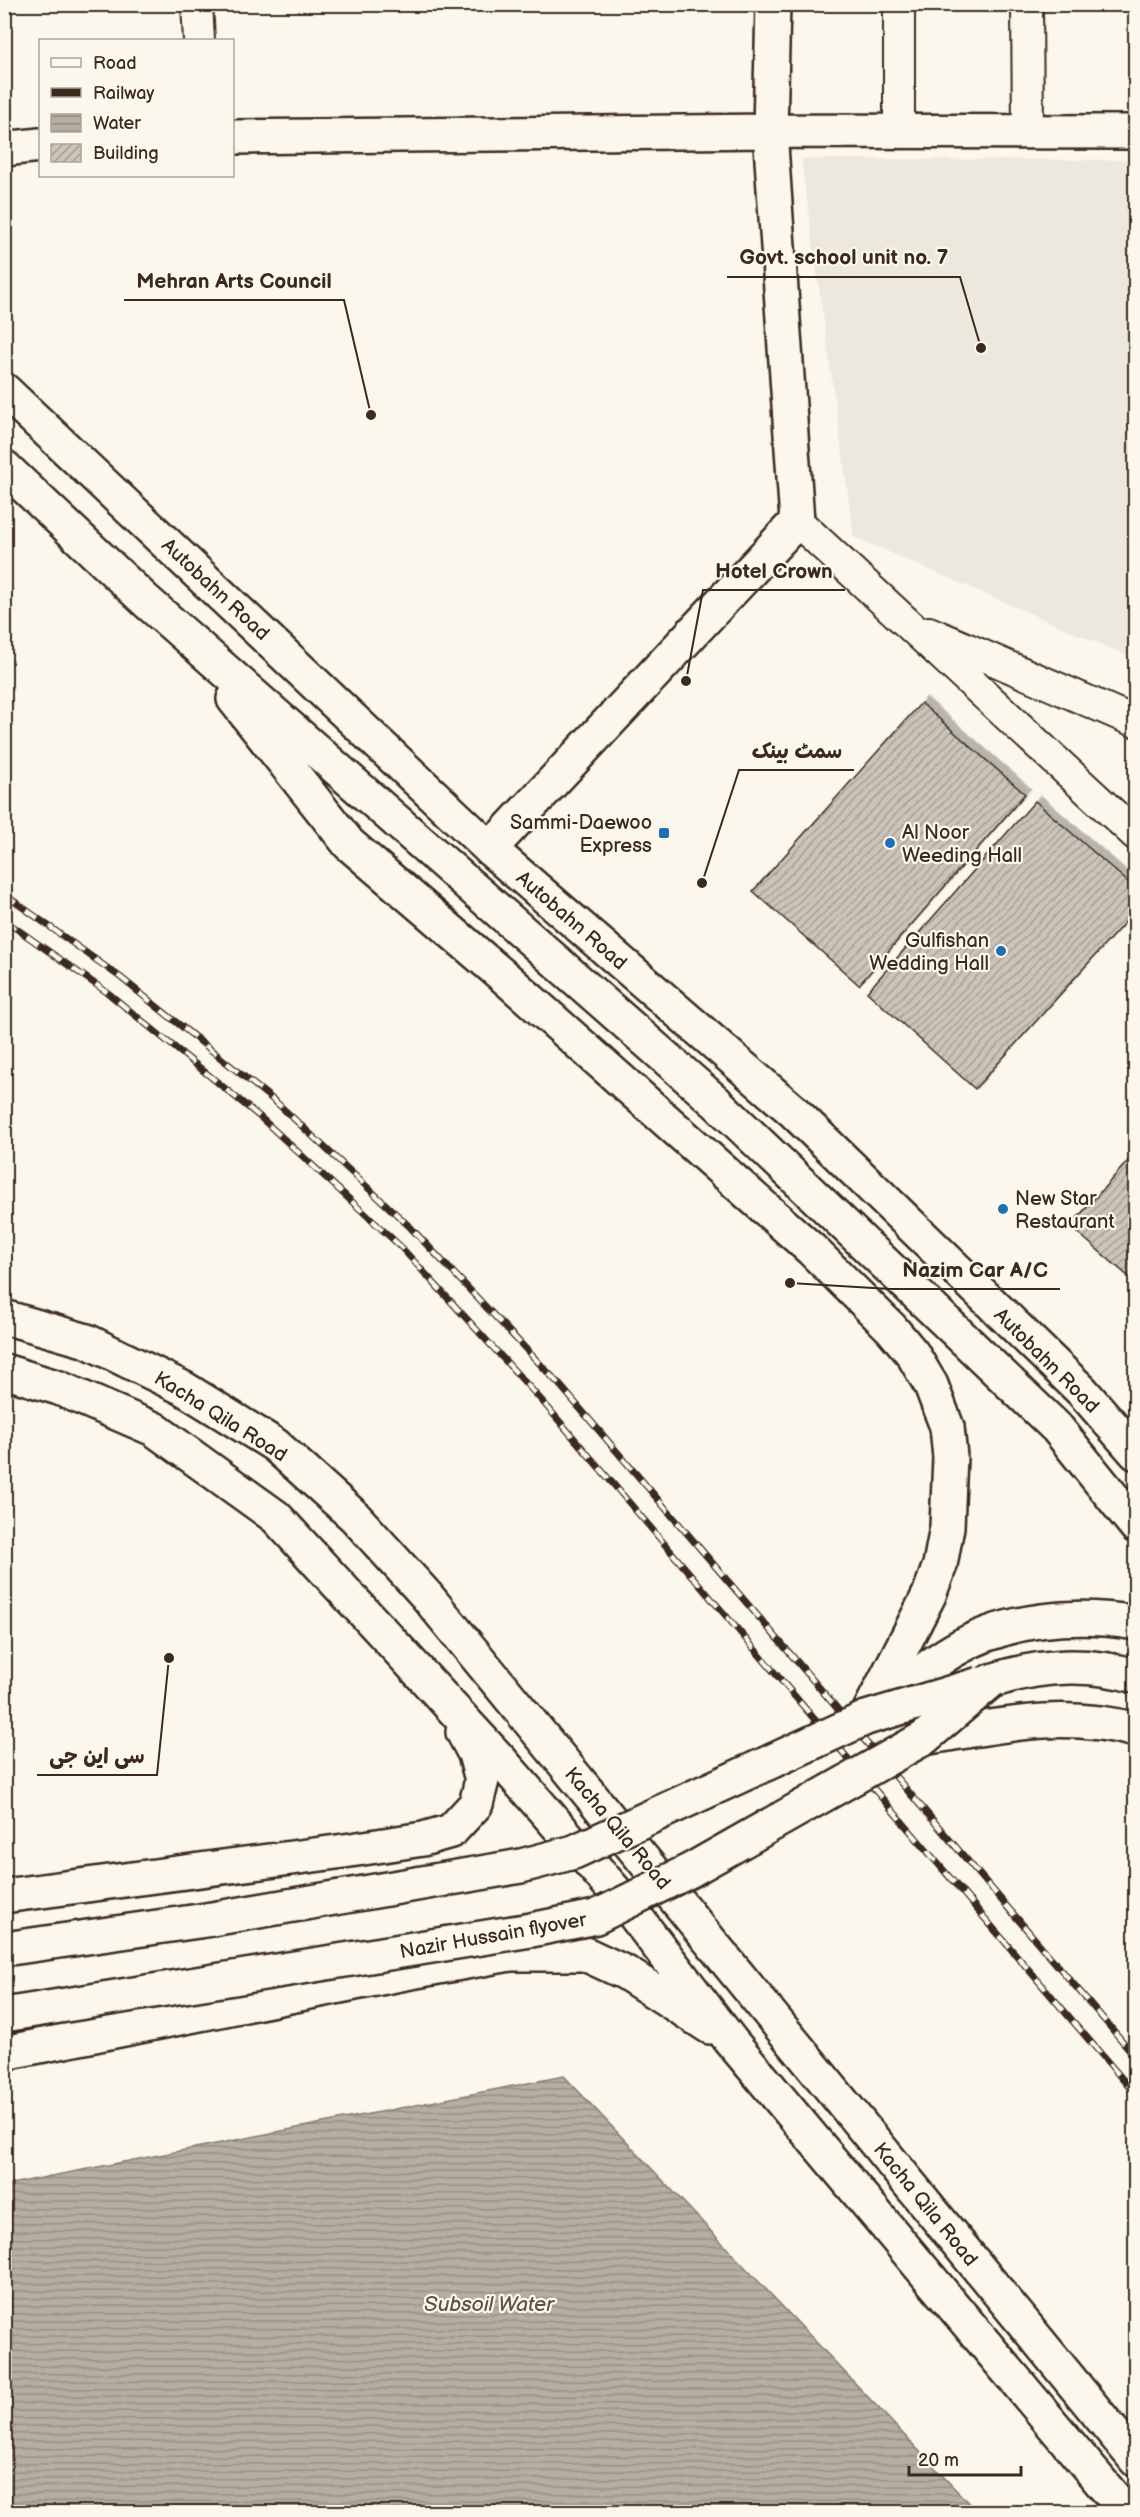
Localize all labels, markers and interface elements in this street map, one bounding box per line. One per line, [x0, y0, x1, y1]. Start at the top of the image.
legend [39, 39, 234, 177]
text: Road [93, 53, 137, 74]
text: Railway [93, 83, 155, 104]
text: Water [93, 113, 141, 134]
text: Building [93, 143, 159, 164]
callout: Govt. school unit no. 7 [727, 238, 960, 277]
text: Govt. school unit no. 7 [740, 245, 949, 270]
callout: Mehran Arts Council [124, 261, 344, 300]
text: Mehran Arts Council [136, 269, 332, 294]
street label: Autobahn Road [156, 534, 274, 646]
callout: Hotel Crown [703, 551, 845, 590]
text: Hotel Crown [715, 559, 833, 584]
callout: سمٹ بینک [739, 731, 854, 770]
text: سمٹ بینک [752, 739, 842, 764]
place label: Sammi-Daewoo Express [510, 811, 652, 858]
place label: Al Noor Weeding Hall [902, 821, 1022, 868]
marker: Sammi-Daewoo Express [657, 826, 671, 840]
marker: Al Noor Weeding Hall [883, 836, 897, 850]
street label: Autobahn Road [511, 866, 632, 975]
place label: Gulfishan Wedding Hall [869, 929, 989, 976]
marker: Gulfishan Wedding Hall [994, 944, 1008, 958]
place label: New Star Restaurant [1015, 1187, 1115, 1234]
marker: New Star Restaurant [996, 1202, 1010, 1216]
callout: Nazim Car A/C [890, 1250, 1060, 1289]
text: Nazim Car A/C [902, 1258, 1048, 1283]
street label: Autobahn Road [989, 1303, 1104, 1418]
street label: Kacha Qila Road [150, 1366, 291, 1467]
callout: سی این جی [37, 1736, 157, 1775]
text: سی این جی [49, 1744, 145, 1769]
street label: Kacha Qila Road [559, 1763, 675, 1895]
street label: Nazir Hussain flyover [398, 1908, 589, 1964]
street label: Kacha Qila Road [868, 2138, 982, 2271]
water label: Subsoil Water [424, 2292, 555, 2317]
scale bar [909, 2439, 1022, 2477]
text: 20 m [918, 2450, 959, 2471]

